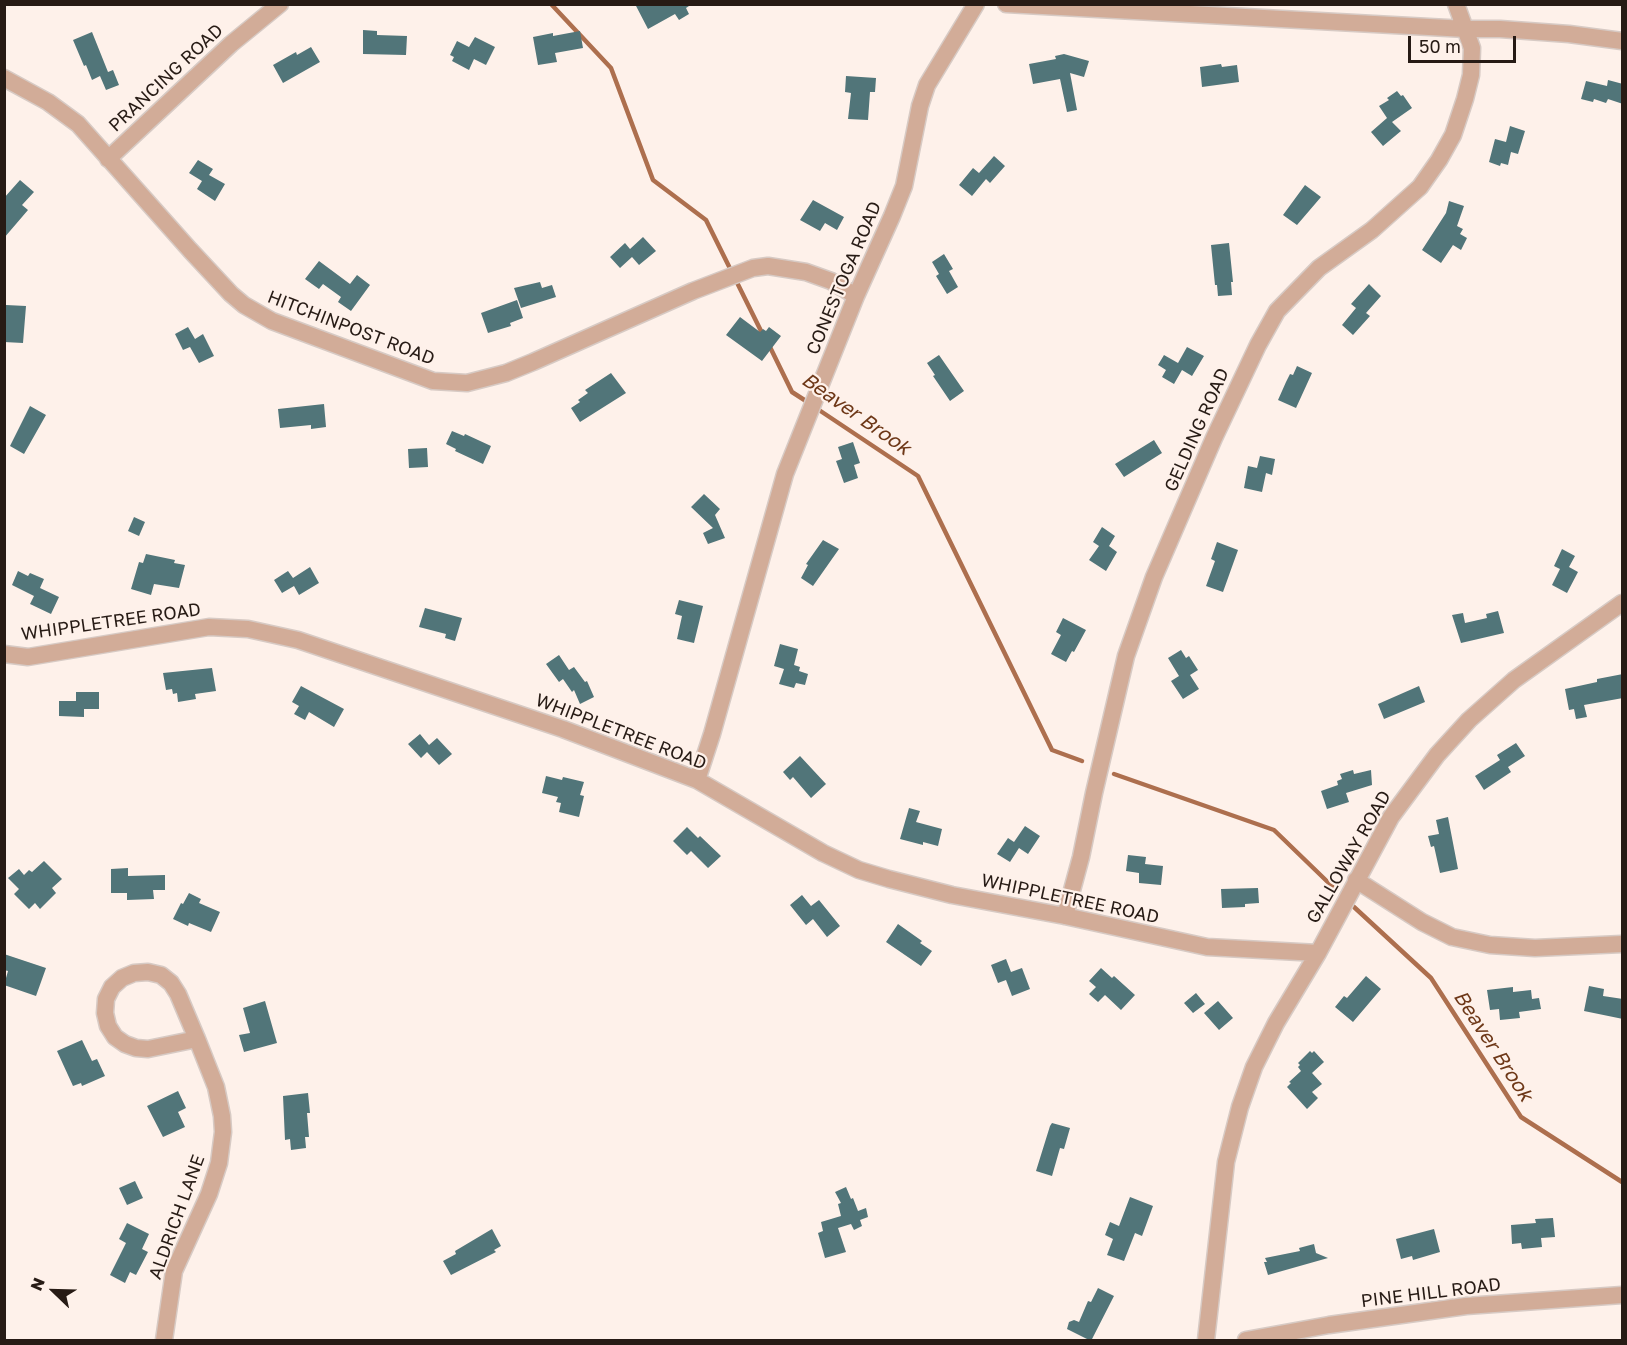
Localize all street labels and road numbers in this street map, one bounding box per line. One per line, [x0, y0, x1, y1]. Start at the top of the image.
street label: PRANCING ROAD [104, 19, 228, 137]
street label: CONESTOGA ROAD [802, 198, 886, 358]
street label: HITCHINPOST ROAD [264, 286, 438, 370]
street label: GELDING ROAD [1160, 365, 1234, 495]
street label: WHIPPLETREE ROAD [20, 599, 202, 645]
street label: WHIPPLETREE ROAD [532, 689, 710, 775]
street label: GALLOWAY ROAD [1302, 787, 1396, 927]
street label: WHIPPLETREE ROAD [979, 870, 1161, 928]
street label: ALDRICH LANE [144, 1152, 210, 1282]
street label: PINE HILL ROAD [1360, 1274, 1502, 1312]

